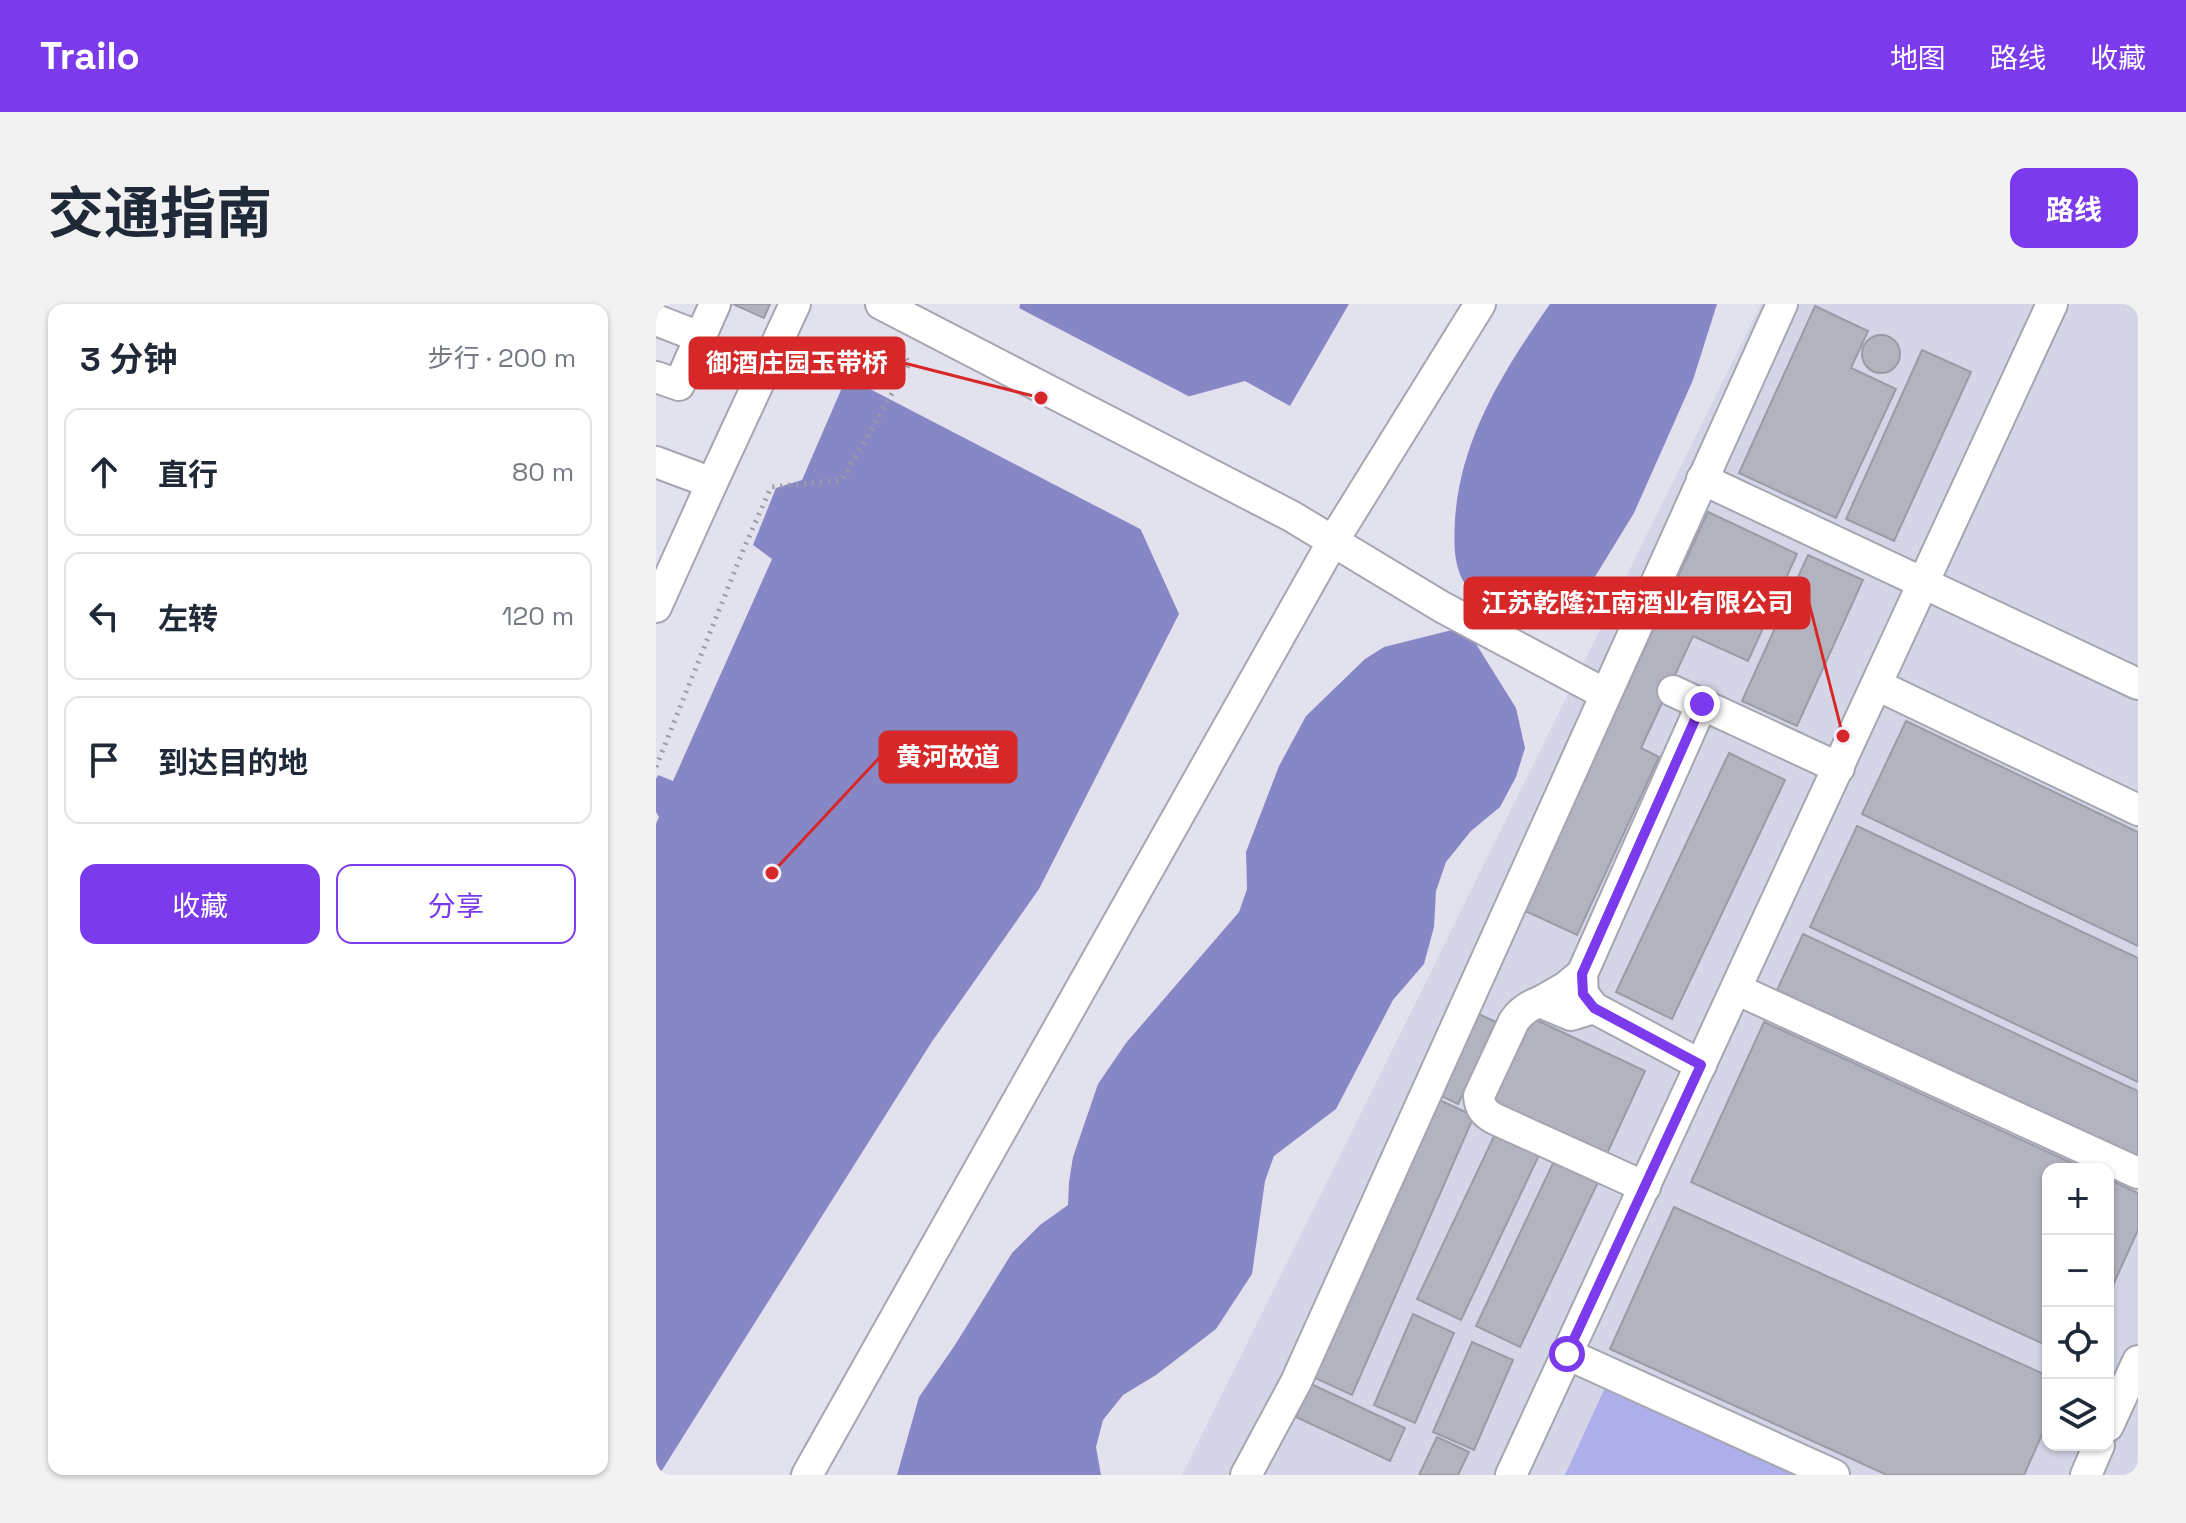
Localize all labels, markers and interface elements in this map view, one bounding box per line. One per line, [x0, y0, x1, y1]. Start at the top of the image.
text: Trailo [40, 32, 140, 80]
text: 地图 [1890, 40, 1946, 76]
text: 路线 [1990, 40, 2046, 76]
text: 收藏 [2090, 40, 2146, 76]
button: 路线 [2010, 168, 2138, 248]
text: 交通指南 [48, 178, 272, 249]
text: 3 分钟 [80, 338, 177, 381]
callout: 御酒庄园玉带桥 [690, 338, 904, 388]
text: 步行 · 200 m [428, 341, 576, 375]
text: 御酒庄园玉带桥 [706, 346, 888, 380]
icon: ahead [82, 450, 126, 494]
text: 直行 [158, 455, 218, 494]
text: 80 m [512, 455, 574, 489]
callout: 江苏乾隆江南酒业有限公司 [1465, 578, 1809, 628]
text: 江苏乾隆江南酒业有限公司 [1481, 586, 1793, 620]
icon: left [82, 594, 126, 638]
text: 左转 [158, 599, 218, 638]
text: 120 m [502, 599, 574, 633]
route end [1684, 686, 1720, 722]
callout: 黄河故道 [880, 732, 1016, 782]
icon: arrive [82, 738, 126, 782]
text: 黄河故道 [896, 740, 1000, 774]
text: 到达目的地 [158, 743, 308, 782]
button: 收藏 [80, 864, 320, 944]
button: 分享 [336, 864, 576, 944]
map controls [2042, 1163, 2114, 1451]
button: + [2042, 1163, 2114, 1235]
button: − [2042, 1235, 2114, 1307]
button: locate [2042, 1307, 2114, 1379]
route start [1549, 1336, 1585, 1372]
button: layers [2042, 1379, 2114, 1451]

